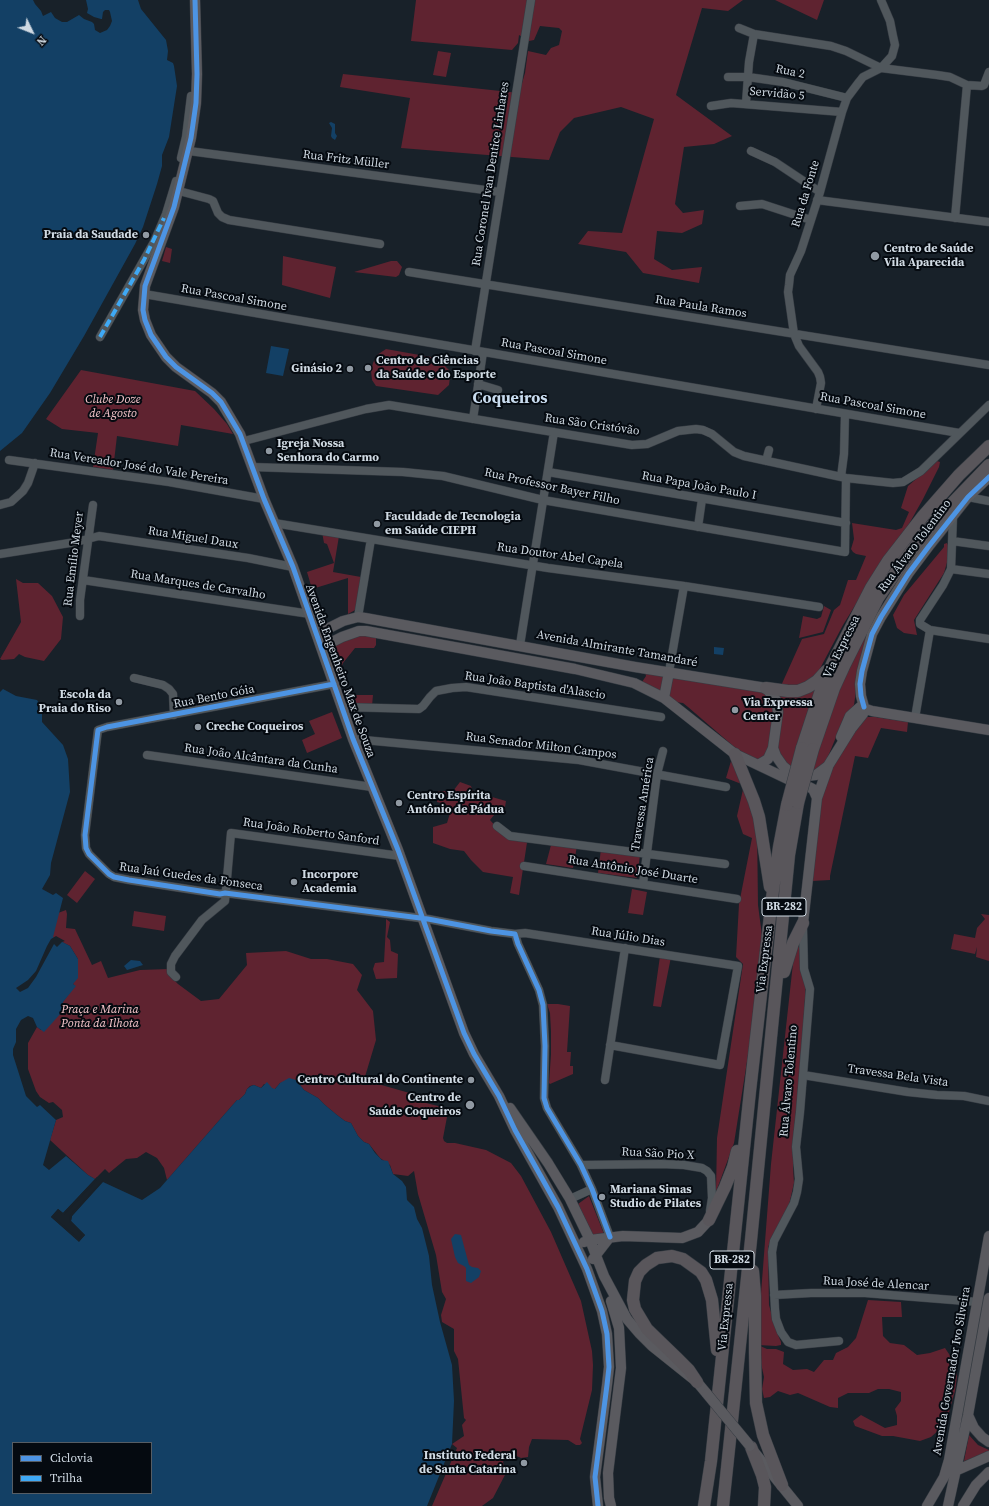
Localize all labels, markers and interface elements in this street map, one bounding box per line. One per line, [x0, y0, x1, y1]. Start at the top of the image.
north arrow [12, 12, 52, 52]
text: N [33, 32, 49, 49]
street label: Rua 2 [774, 62, 806, 82]
street label: Rua Coronel Ivan Dentice Linhares [469, 81, 513, 267]
street label: Servidão 5 [749, 84, 805, 104]
street label: Rua Fritz Müller [302, 148, 390, 172]
street label: Rua da Fonte [789, 159, 823, 229]
place label: Praia da Saudade [44, 228, 138, 242]
marker: Praia da Saudade [141, 230, 151, 240]
place label: Centro de Saúde Vila Aparecida [884, 242, 973, 270]
marker: Centro de Saúde Vila Aparecida [869, 250, 881, 262]
street label: Rua Pascoal Simone [180, 282, 288, 314]
street label: Rua Paula Ramos [654, 293, 748, 321]
street label: Rua Pascoal Simone [500, 336, 608, 368]
place label: Centro de Ciências da Saúde e do Esporte [376, 354, 496, 382]
place label: Ginásio 2 [291, 362, 342, 376]
marker: Centro de Ciências da Saúde e do Esporte [363, 363, 373, 373]
marker: Ginásio 2 [345, 364, 355, 374]
district label: Coqueiros [473, 389, 547, 409]
street label: Rua Pascoal Simone [819, 390, 927, 422]
park label: Clube Doze de Agosto [85, 393, 141, 421]
street label: Rua São Cristóvão [544, 411, 640, 439]
place label: Igreja Nossa Senhora do Carmo [277, 437, 379, 465]
street label: Rua Vereador José do Vale Pereira [49, 446, 229, 488]
marker: Igreja Nossa Senhora do Carmo [264, 446, 274, 456]
street label: Rua Professor Bayer Filho [483, 466, 621, 508]
street label: Rua Papa João Paulo I [640, 469, 758, 503]
street label: Rua Álvaro Tolentino [875, 497, 955, 595]
place label: Faculdade de Tecnologia em Saúde CIEPH [385, 510, 521, 538]
street label: Rua Emílio Meyer [61, 511, 87, 607]
marker: Faculdade de Tecnologia em Saúde CIEPH [372, 519, 382, 529]
street label: Rua Miguel Daux [147, 524, 239, 552]
street label: Rua Doutor Abel Capela [496, 540, 624, 572]
street label: Rua Marques de Carvalho [129, 567, 267, 603]
street label: Avenida Engenheiro Max de Souza [302, 582, 378, 760]
street label: Via Expressa [821, 613, 863, 681]
street label: Avenida Almirante Tamandaré [535, 628, 699, 670]
street label: Rua João Baptista d'Alascio [464, 669, 606, 703]
street label: Rua Bento Góia [172, 682, 256, 712]
place label: Escola da Praia do Riso [39, 688, 111, 716]
place label: Via Expressa Center [743, 696, 813, 724]
marker: Escola da Praia do Riso [114, 697, 124, 707]
marker: Via Expressa Center [730, 705, 740, 715]
place label: Creche Coqueiros [206, 720, 303, 734]
marker: Creche Coqueiros [193, 722, 203, 732]
street label: Rua Senador Milton Campos [465, 730, 617, 762]
street label: Rua João Alcântara da Cunha [183, 741, 339, 777]
street label: Travessa América [628, 756, 658, 852]
place label: Centro Espírita Antônio de Pádua [407, 789, 504, 817]
marker: Centro Espírita Antônio de Pádua [394, 798, 404, 808]
street label: Rua João Roberto Sanford [242, 815, 380, 849]
street label: Rua Antônio José Duarte [567, 853, 699, 887]
street label: Rua Jaú Guedes da Fonseca [118, 860, 264, 894]
place label: Incorpore Academia [302, 868, 358, 896]
marker: Incorpore Academia [289, 877, 299, 887]
road number: BR-282 [762, 898, 806, 916]
street label: Rua Júlio Dias [590, 924, 666, 950]
street label: Via Expressa [754, 924, 776, 994]
park label: Praça e Marina Ponta da Ilhota [61, 1003, 139, 1031]
street label: Rua Álvaro Tolentino [777, 1024, 801, 1138]
street label: Travessa Bela Vista [847, 1062, 949, 1090]
place label: Centro Cultural do Continente [297, 1073, 463, 1087]
marker: Centro Cultural do Continente [466, 1075, 476, 1085]
place label: Centro de Saúde Coqueiros [369, 1091, 461, 1119]
marker: Centro de Saúde Coqueiros [464, 1099, 476, 1111]
street label: Rua São Pio X [621, 1145, 695, 1163]
place label: Mariana Simas Studio de Pilates [610, 1183, 701, 1211]
marker: Mariana Simas Studio de Pilates [597, 1192, 607, 1202]
road number: BR-282 [710, 1251, 754, 1269]
street label: Rua José de Alencar [823, 1274, 929, 1294]
street label: Via Expressa [715, 1282, 737, 1352]
street label: Avenida Governador Ivo Silveira [930, 1286, 974, 1456]
legend [12, 1442, 152, 1494]
place label: Instituto Federal de Santa Catarina [419, 1449, 516, 1477]
text: Ciclovia [50, 1450, 93, 1466]
marker: Instituto Federal de Santa Catarina [519, 1458, 529, 1468]
text: Trilha [50, 1470, 82, 1486]

